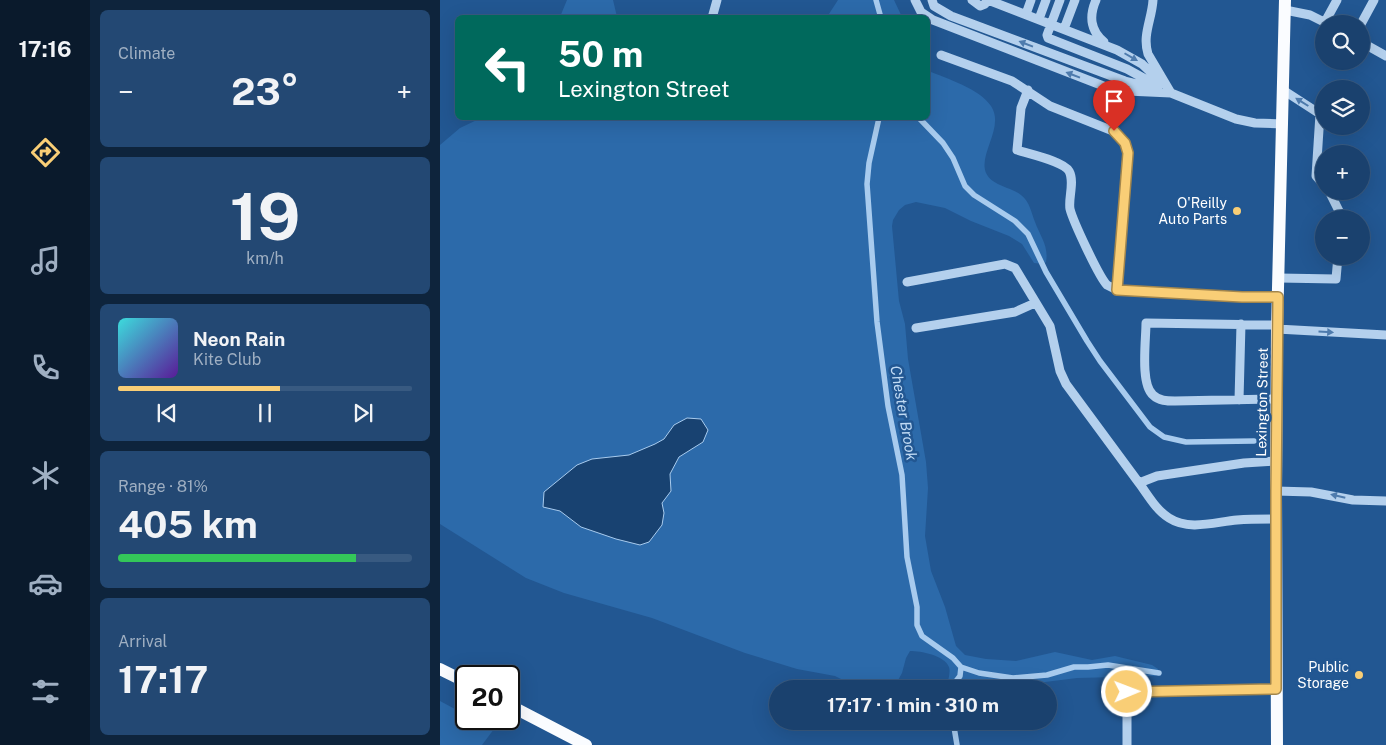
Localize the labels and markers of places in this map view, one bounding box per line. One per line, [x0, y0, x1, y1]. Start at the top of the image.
pin [1093, 80, 1135, 131]
place label: O'Reilly Auto Parts [1158, 195, 1227, 227]
marker: O'Reilly Auto Parts [1231, 205, 1243, 217]
place label: Public Storage [1297, 659, 1349, 691]
marker: Public Storage [1353, 669, 1365, 681]

